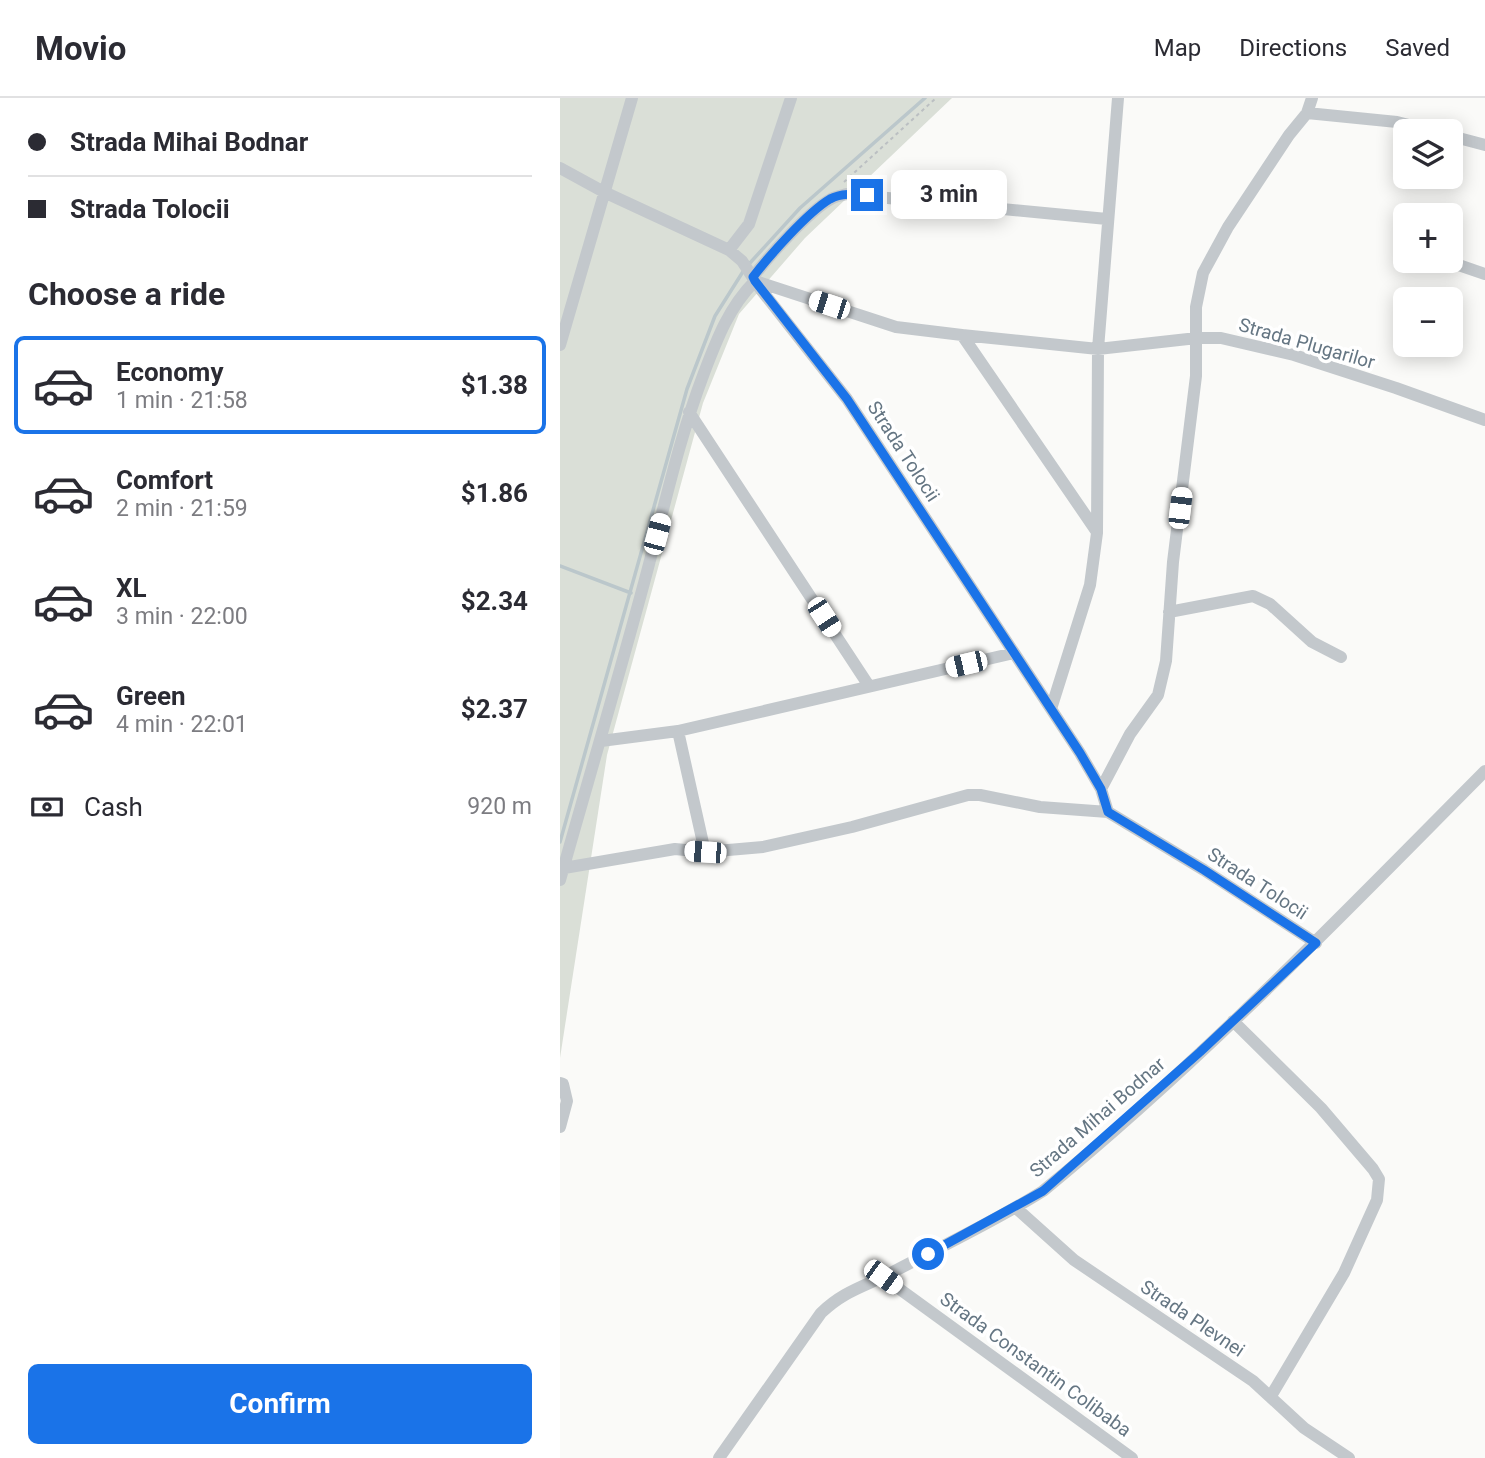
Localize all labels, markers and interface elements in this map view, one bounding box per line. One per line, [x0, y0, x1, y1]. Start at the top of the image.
text: Movio [35, 29, 126, 68]
text: Map [1154, 34, 1201, 62]
text: Directions [1239, 34, 1347, 62]
text: Saved [1385, 34, 1450, 62]
map controls [1393, 119, 1463, 357]
button: layers [1393, 119, 1463, 189]
text: Strada Mihai Bodnar [70, 127, 308, 157]
callout: 3 min [892, 170, 1007, 220]
route end [851, 179, 883, 211]
text: 3 min [920, 181, 978, 208]
text: Strada Tolocii [70, 194, 230, 224]
button: + [1393, 203, 1463, 273]
text: Choose a ride [28, 275, 225, 313]
button: − [1393, 287, 1463, 357]
car [806, 289, 853, 321]
street label: Strada Plugarilor [1236, 313, 1378, 374]
icon: car [32, 354, 95, 417]
text: Economy [116, 357, 223, 387]
text: $1.38 [461, 370, 528, 400]
text: 1 min · 21:58 [116, 387, 248, 414]
street label: Strada Tolocii [863, 397, 945, 506]
icon: car [32, 462, 95, 525]
text: Comfort [116, 465, 213, 495]
text: $1.86 [461, 478, 528, 508]
car [1168, 486, 1193, 530]
text: 2 min · 21:59 [116, 495, 248, 522]
car [642, 511, 673, 557]
icon: car [32, 570, 95, 633]
text: XL [116, 573, 147, 603]
text: $2.34 [461, 586, 528, 616]
car [804, 594, 845, 640]
text: 3 min · 22:00 [116, 603, 248, 630]
car [944, 649, 989, 679]
icon: car [32, 678, 95, 741]
text: Green [116, 681, 186, 711]
text: $2.37 [461, 694, 528, 724]
text: 4 min · 22:01 [116, 711, 248, 738]
icon: cash [28, 788, 66, 826]
text: Cash [84, 792, 143, 822]
text: 920 m [467, 793, 532, 820]
car [684, 840, 727, 864]
street label: Strada Tolocii [1203, 842, 1312, 924]
street label: Strada Mihai Bodnar [1025, 1052, 1170, 1182]
route start [912, 1238, 944, 1270]
car [860, 1256, 907, 1298]
street label: Strada Plevnei [1136, 1275, 1249, 1362]
street label: Strada Constantin Colibaba [936, 1287, 1136, 1442]
button: Confirm [28, 1364, 532, 1444]

